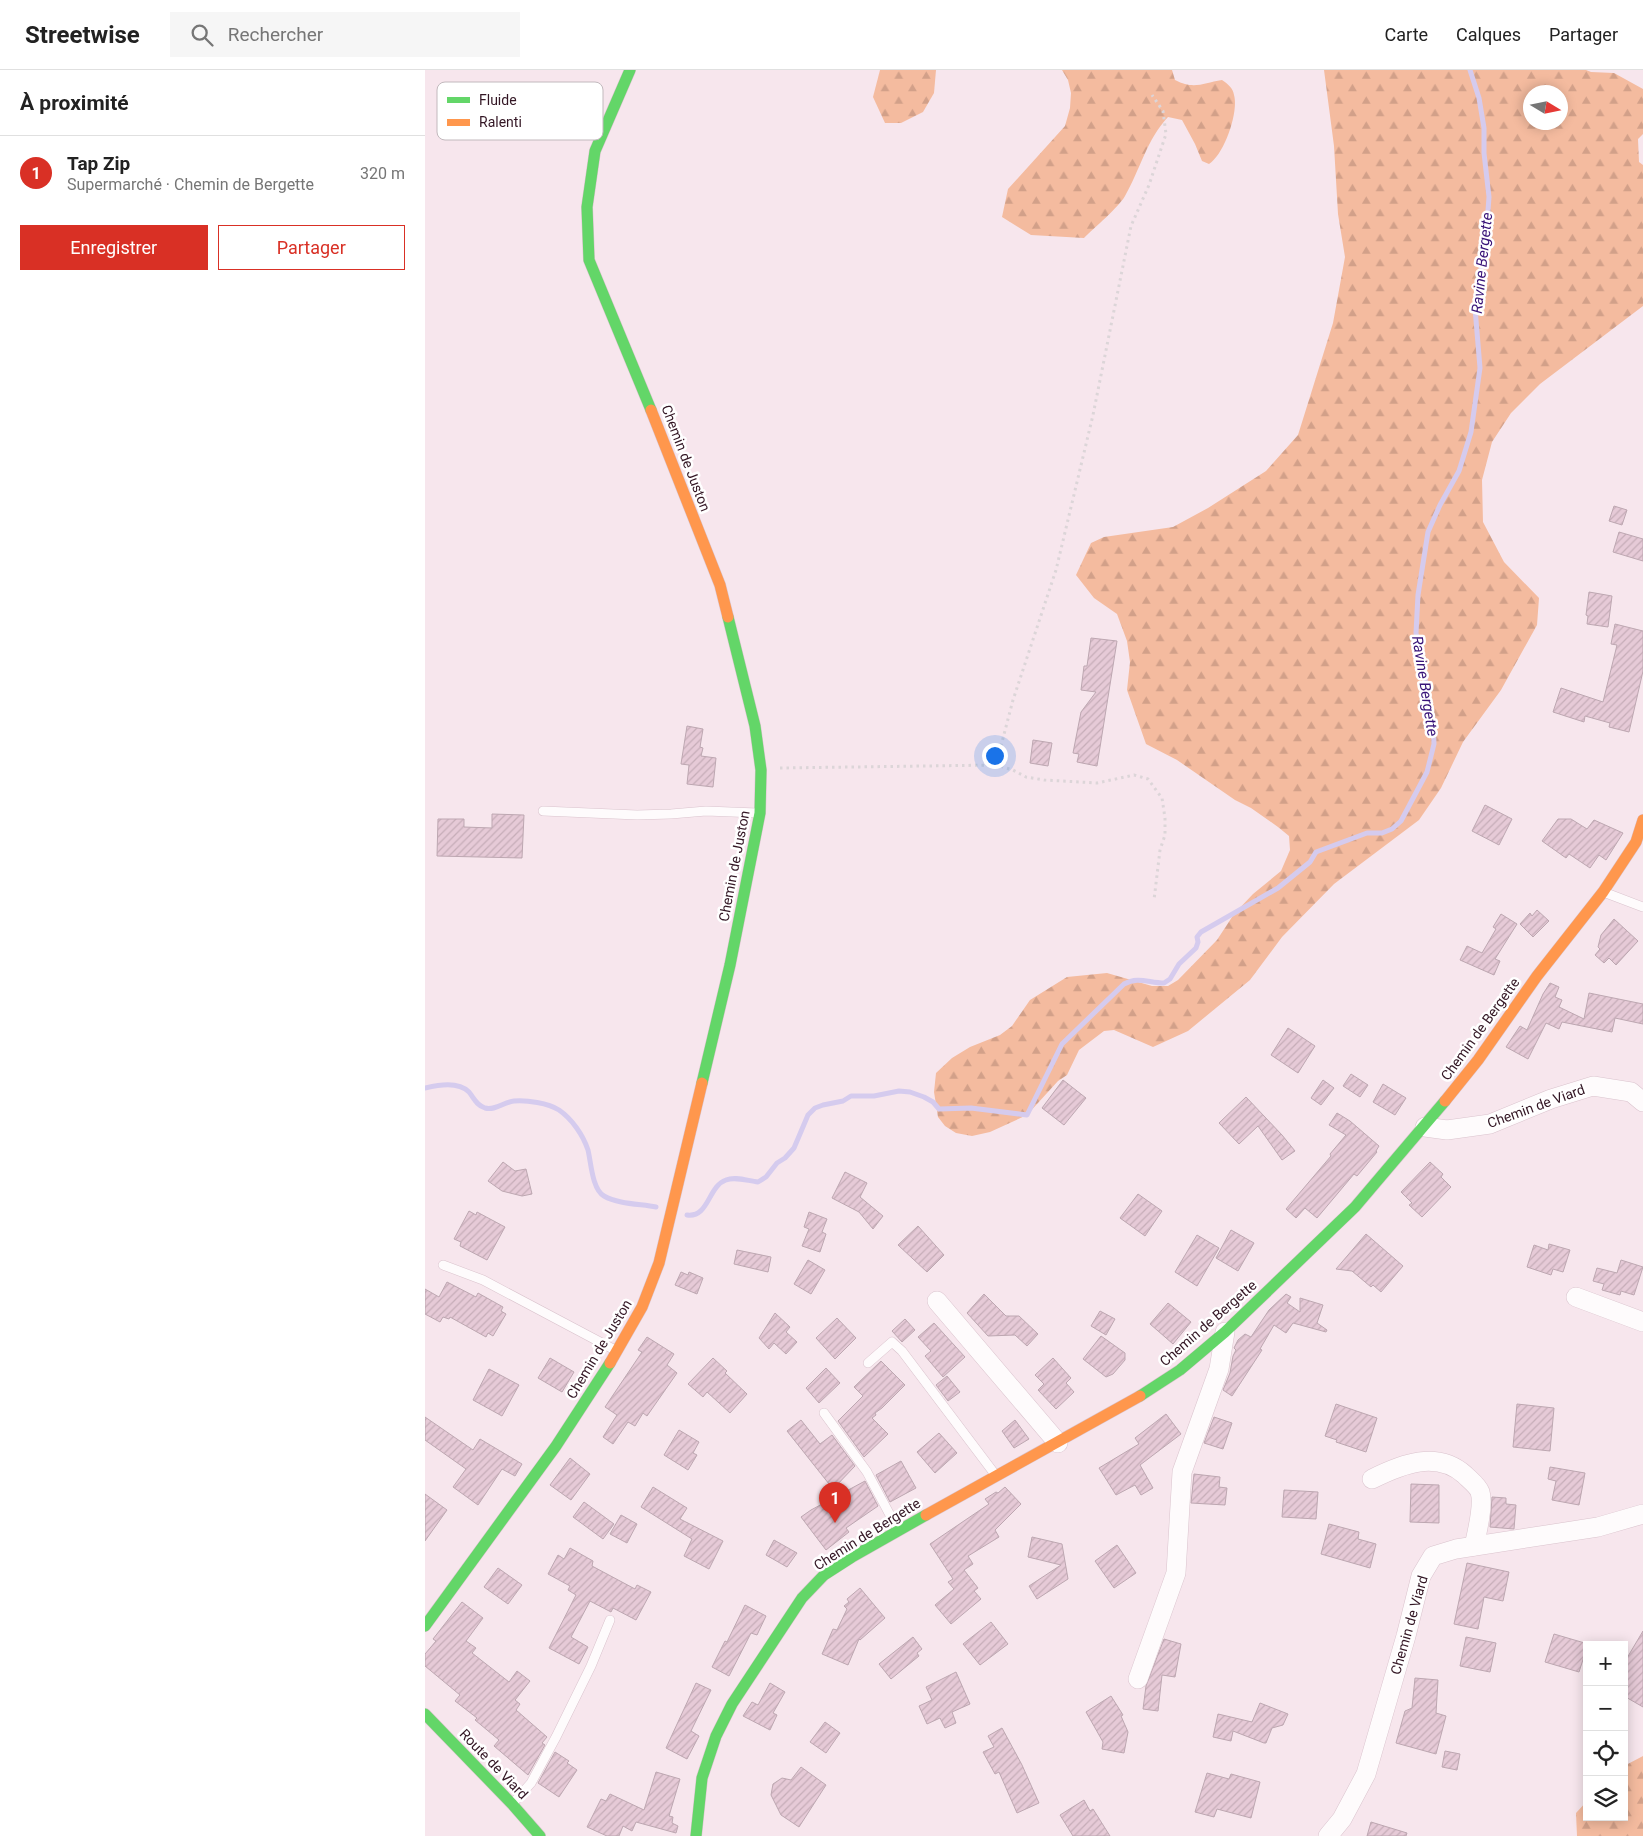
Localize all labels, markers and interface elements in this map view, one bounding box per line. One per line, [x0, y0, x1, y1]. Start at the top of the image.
search box [170, 12, 520, 57]
text: Streetwise [25, 21, 140, 49]
icon: search [188, 21, 216, 49]
text: Rechercher [228, 23, 323, 46]
text: Carte [1385, 24, 1428, 45]
text: Calques [1456, 24, 1521, 45]
text: Partager [1549, 24, 1618, 45]
legend [437, 82, 603, 140]
north arrow [1523, 85, 1568, 130]
text: À proximité [20, 91, 129, 115]
text: Fluide [479, 92, 517, 108]
text: Ralenti [479, 114, 522, 130]
text: Tap Zip [67, 152, 130, 175]
text: 1 [31, 164, 41, 183]
text: 320 m [360, 164, 405, 183]
text: Supermarché · Chemin de Bergette [67, 175, 314, 194]
water label: Ravine Bergette [1468, 211, 1496, 314]
button: Enregistrer [20, 225, 208, 270]
button: Partager [218, 225, 405, 270]
street label: Chemin de Juston [658, 402, 714, 514]
water label: Ravine Bergette [1408, 634, 1442, 738]
your location [982, 743, 1008, 769]
street label: Chemin de Juston [715, 809, 753, 923]
street label: Chemin de Bergette [1438, 975, 1522, 1083]
street label: Chemin de Viard [1485, 1081, 1587, 1131]
street label: Chemin de Bergette [1157, 1277, 1259, 1369]
street label: Chemin de Juston [563, 1297, 635, 1401]
pin: 1 [819, 1482, 851, 1523]
street label: Chemin de Bergette [811, 1495, 923, 1573]
street label: Chemin de Viard [1387, 1574, 1431, 1676]
map controls [1583, 1641, 1628, 1821]
button: + [1583, 1641, 1628, 1686]
button: − [1583, 1686, 1628, 1731]
street label: Route de Viard [457, 1726, 531, 1802]
button: locate [1583, 1731, 1628, 1776]
button: layers [1583, 1776, 1628, 1821]

